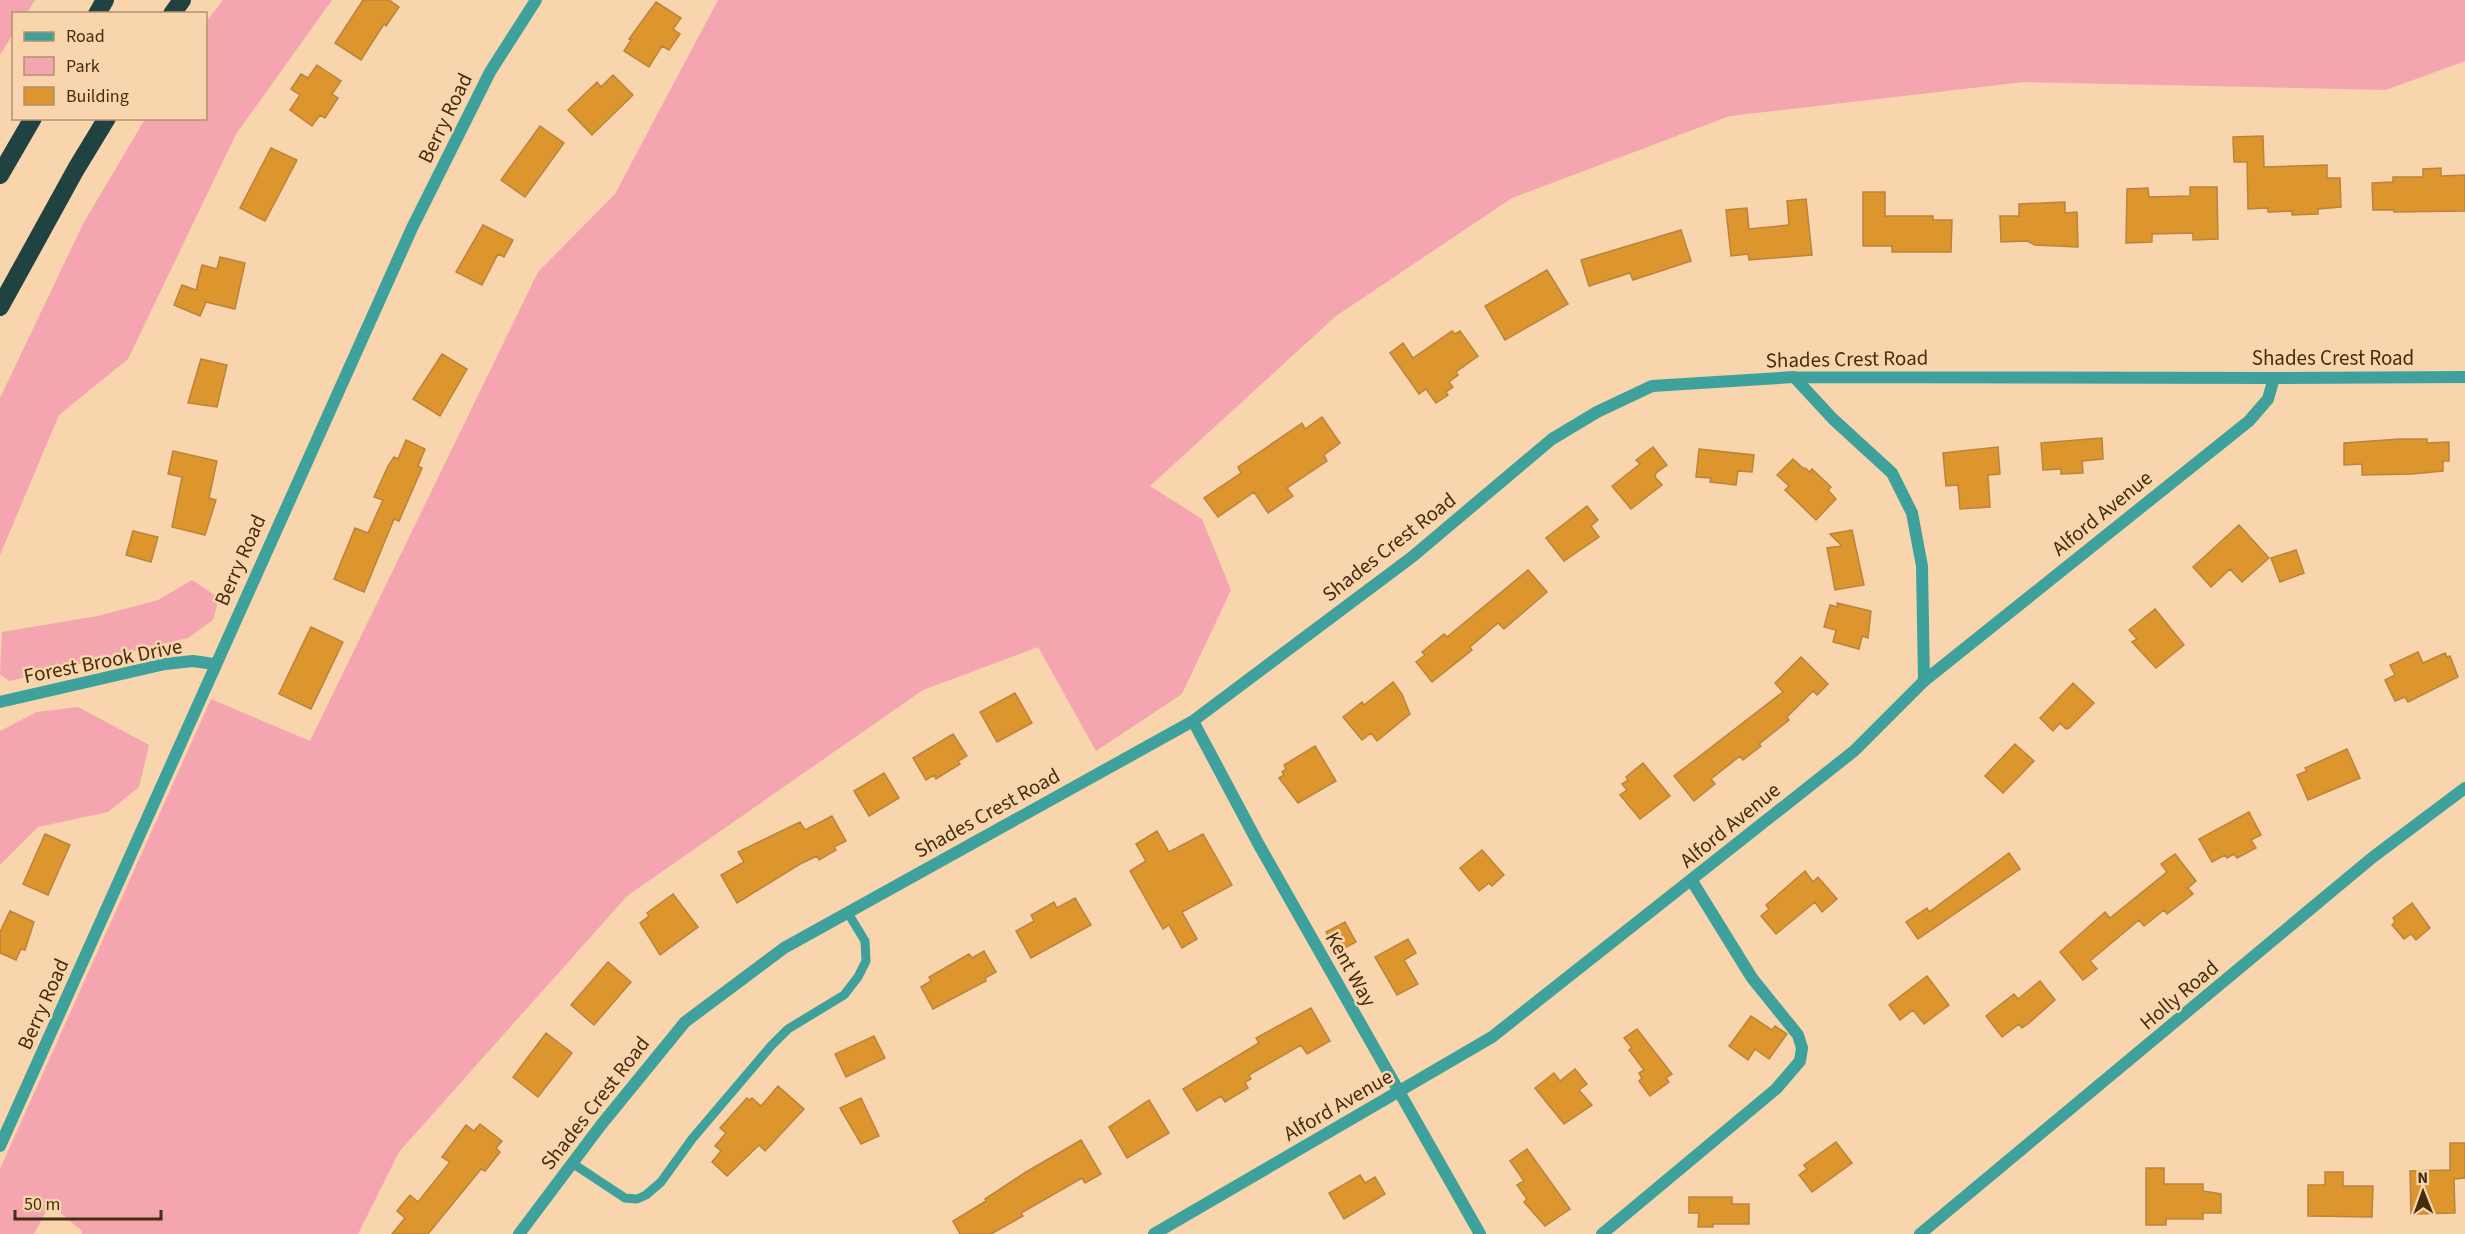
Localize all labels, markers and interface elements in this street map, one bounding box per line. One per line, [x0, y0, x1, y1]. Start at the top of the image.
legend [12, 12, 207, 120]
text: Road [66, 24, 105, 49]
text: Park [66, 54, 100, 79]
street label: Berry Road [410, 68, 480, 168]
text: Building [66, 84, 129, 109]
street label: Shades Crest Road [1765, 343, 1929, 375]
street label: Shades Crest Road [2252, 343, 2414, 373]
street label: Alford Avenue [2045, 463, 2159, 563]
street label: Shades Crest Road [1316, 485, 1462, 609]
street label: Berry Road [207, 510, 273, 610]
street label: Forest Brook Drive [21, 631, 185, 691]
street label: Shades Crest Road [909, 760, 1065, 866]
street label: Alford Avenue [1673, 775, 1787, 875]
street label: Kent Way [1318, 926, 1384, 1012]
street label: Holly Road [2133, 953, 2225, 1037]
street label: Berry Road [10, 954, 76, 1054]
street label: Shades Crest Road [533, 1030, 657, 1176]
street label: Alford Avenue [1278, 1062, 1398, 1148]
north arrow [2393, 1162, 2453, 1222]
text: N [2417, 1167, 2428, 1189]
scale bar [15, 1183, 160, 1221]
text: 50 m [24, 1192, 60, 1217]

